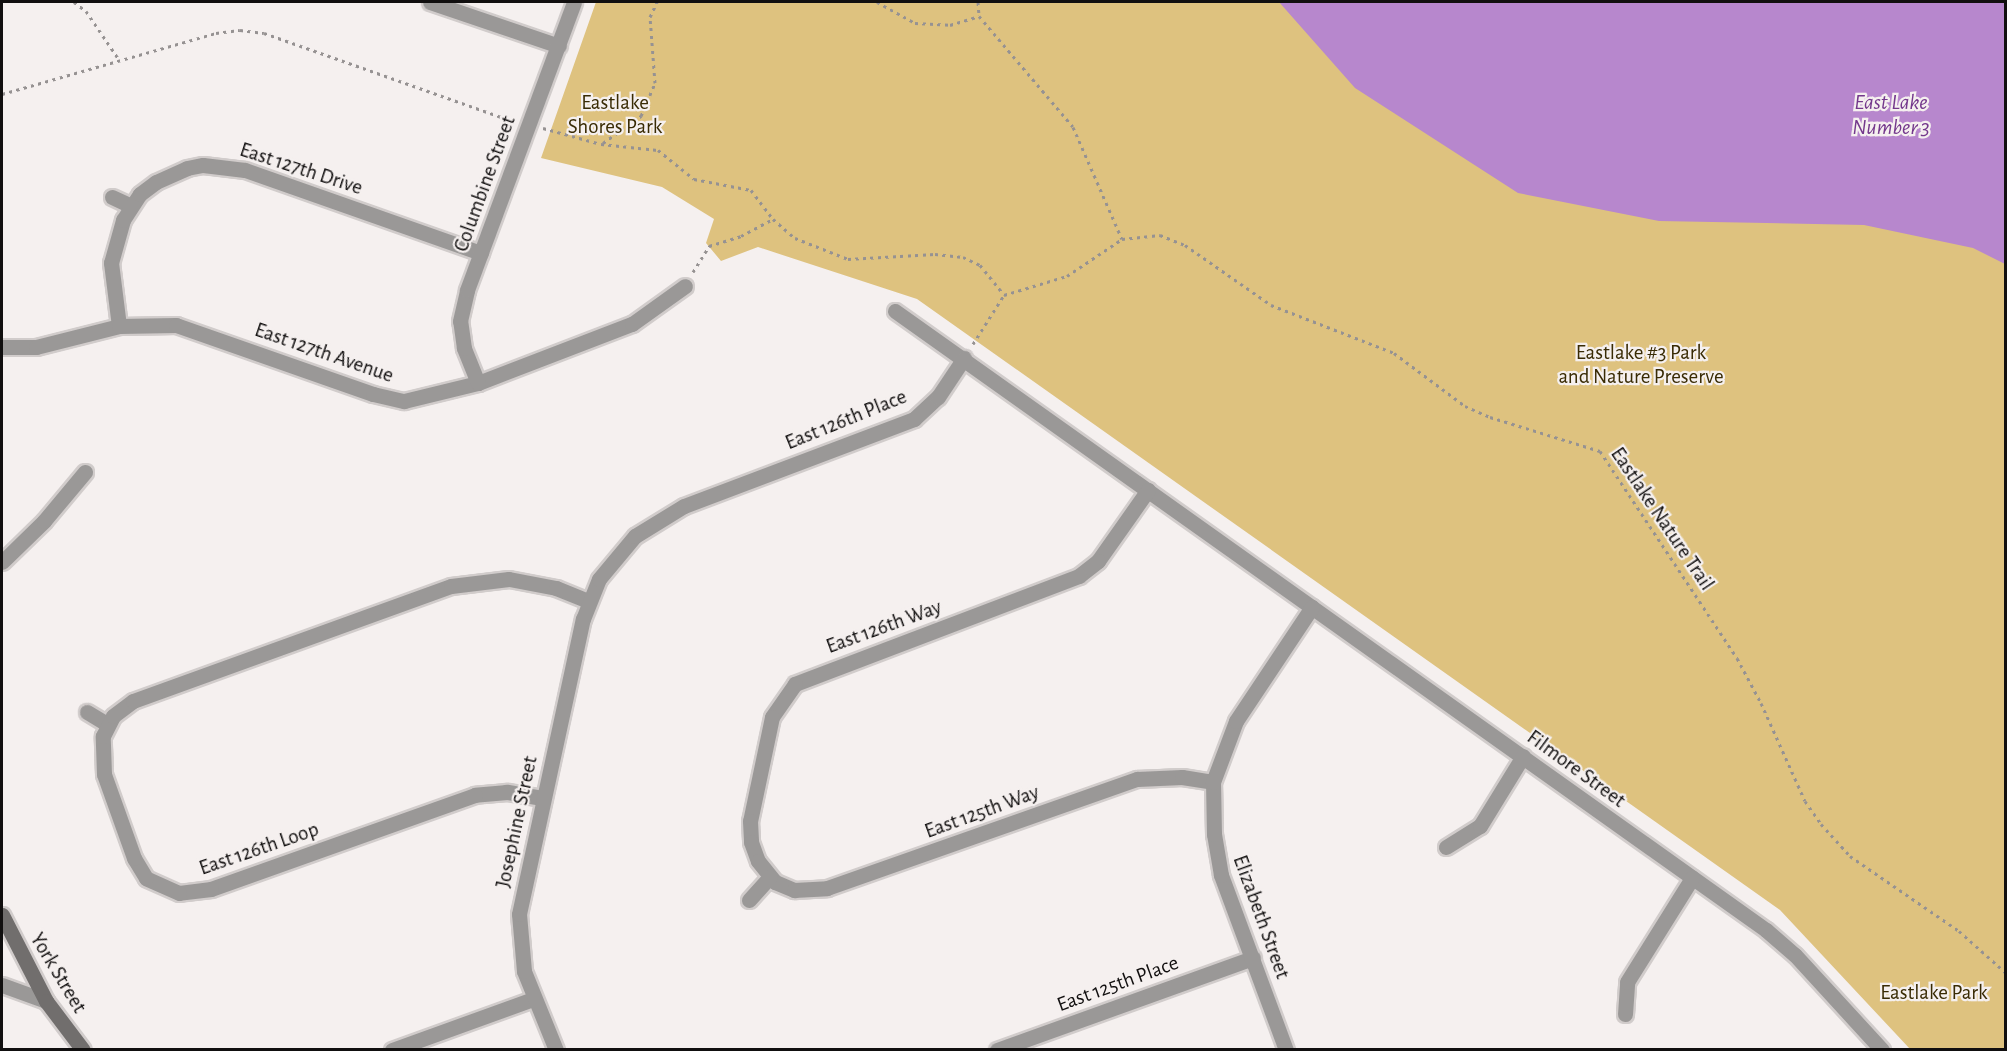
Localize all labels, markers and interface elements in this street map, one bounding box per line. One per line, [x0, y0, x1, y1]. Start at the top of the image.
water label: East Lake Number 3 [1852, 89, 1930, 140]
park label: Eastlake Shores Park [568, 90, 662, 140]
street label: Columbine Street [449, 113, 521, 255]
street label: East 127th Drive [236, 137, 366, 201]
street label: East 127th Avenue [251, 317, 397, 389]
park label: Eastlake #3 Park and Nature Preserve [1558, 340, 1724, 390]
street label: East 126th Place [782, 384, 910, 456]
street label: Eastlake Nature Trail [1605, 443, 1719, 595]
street label: East 126th Way [823, 594, 945, 660]
street label: Filmore Street [1522, 725, 1630, 813]
street label: Josephine Street [491, 754, 543, 890]
street label: East 125th Way [921, 780, 1043, 844]
street label: East 126th Loop [196, 817, 322, 881]
street label: Elizabeth Street [1227, 852, 1295, 982]
street label: York Street [24, 928, 92, 1018]
street label: East 125th Place [1054, 950, 1182, 1018]
park label: Eastlake Park [1880, 980, 1988, 1006]

